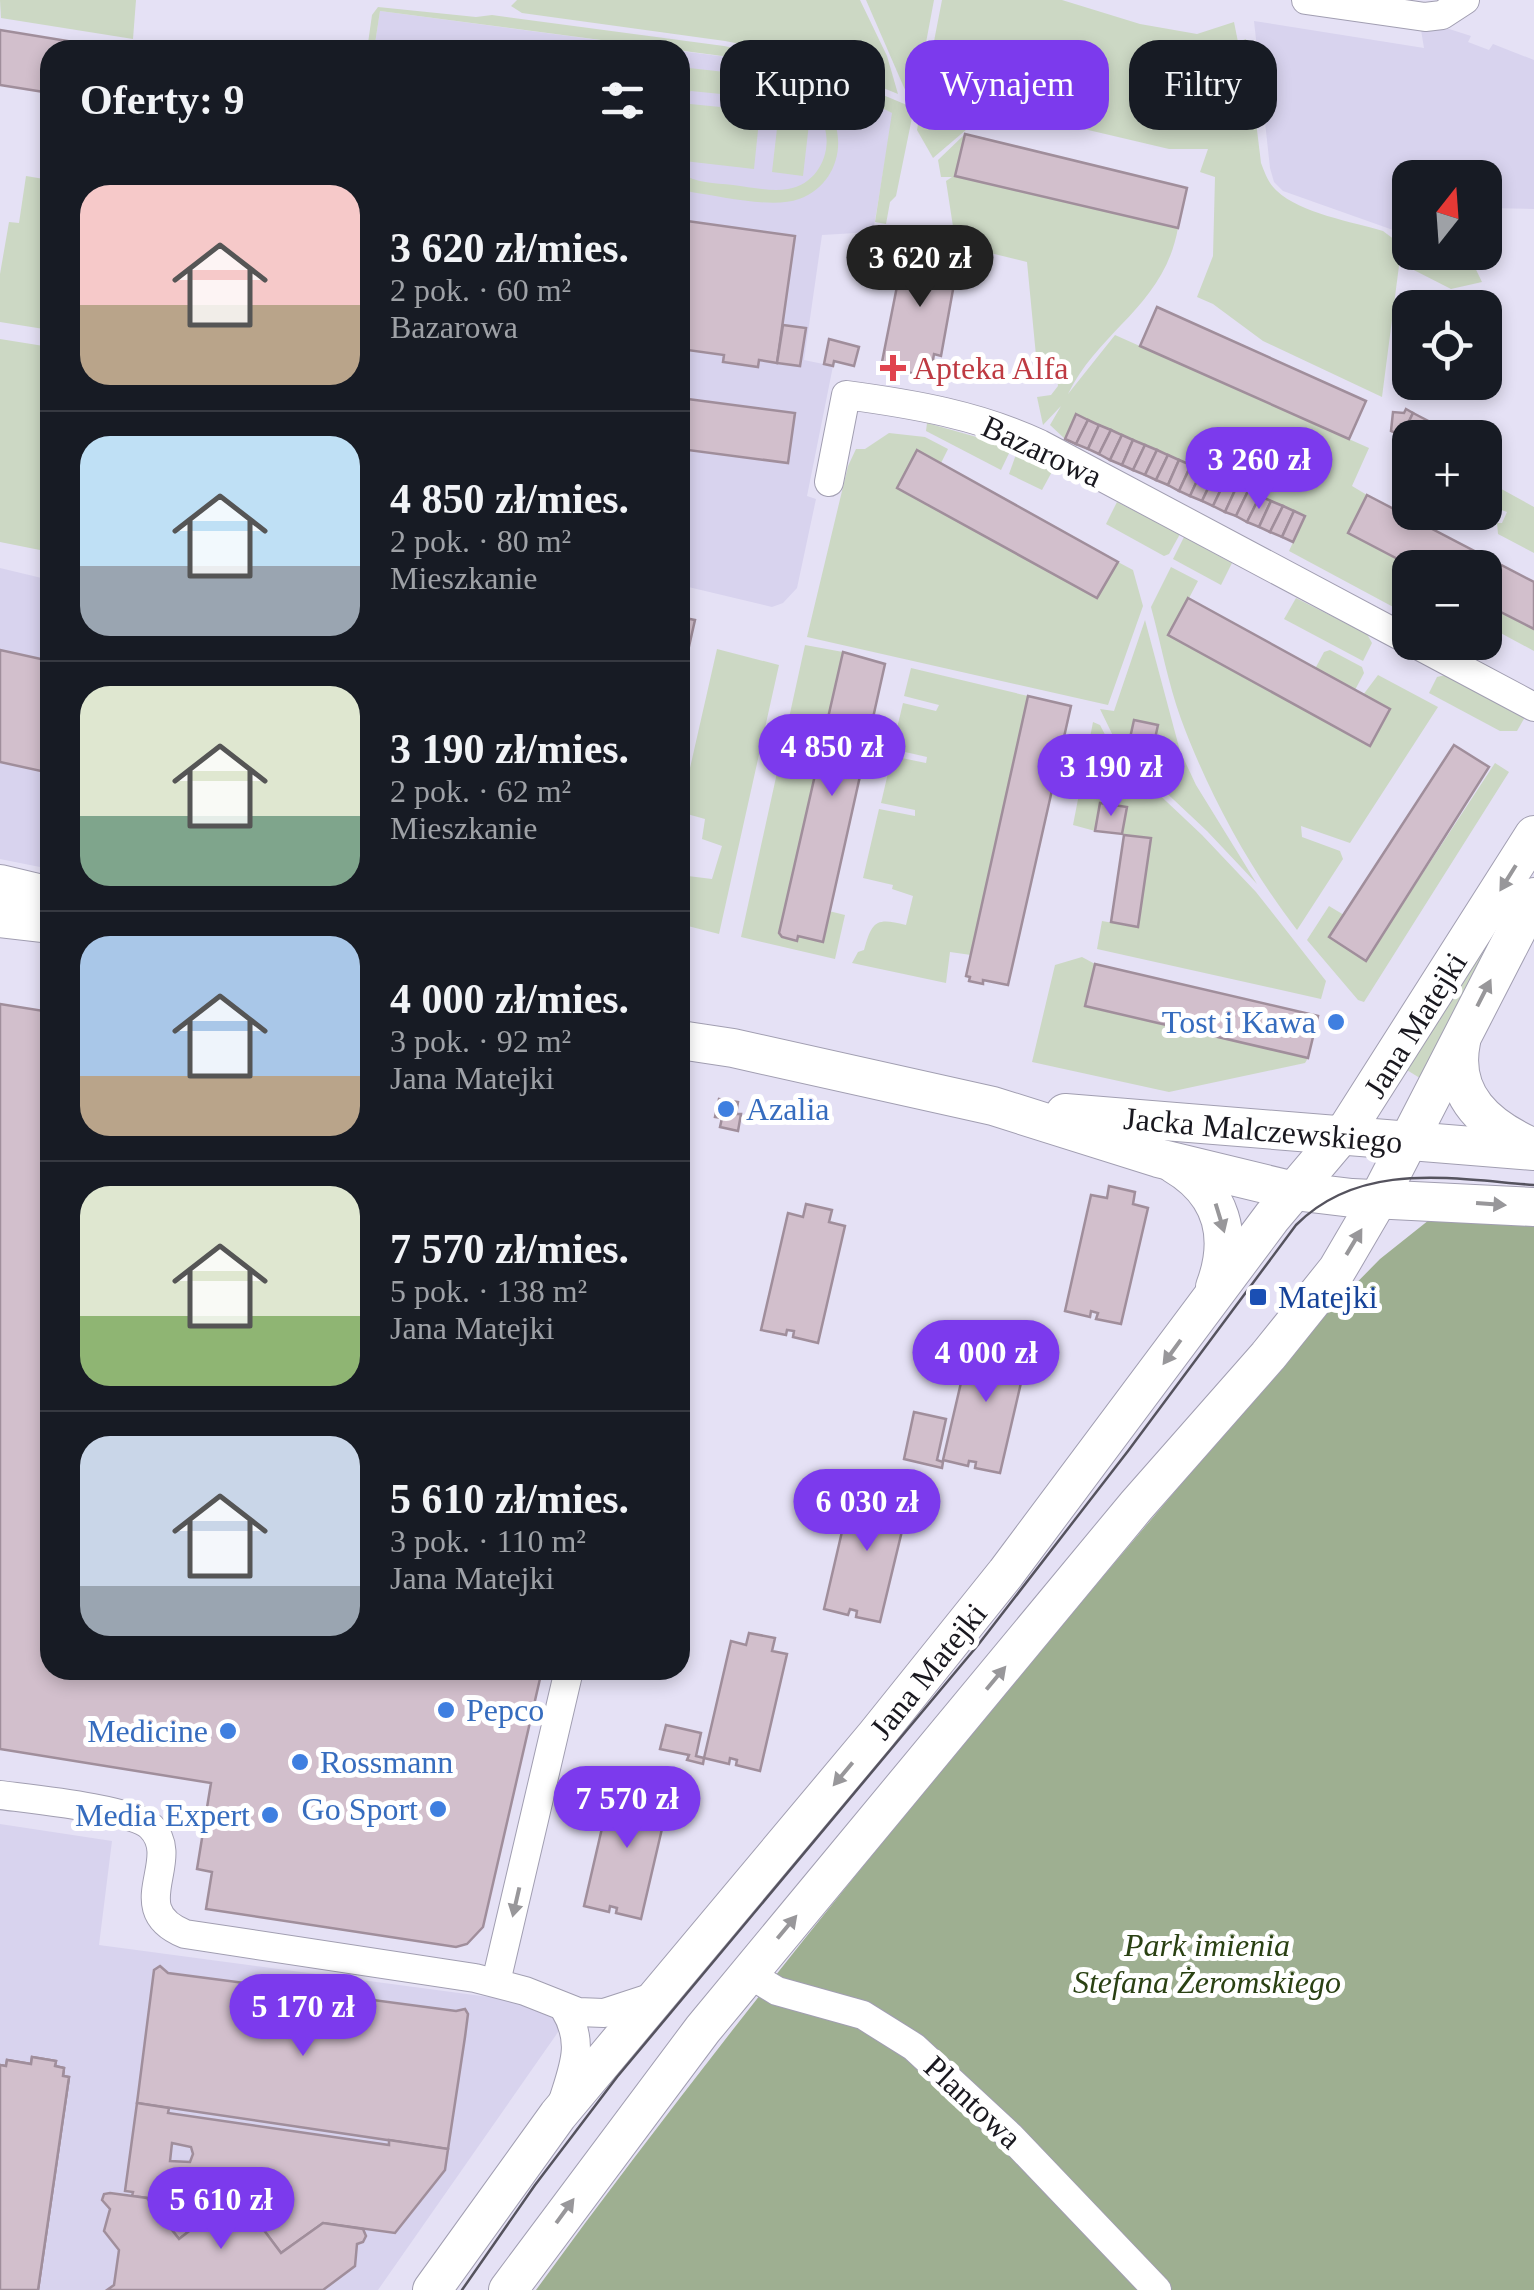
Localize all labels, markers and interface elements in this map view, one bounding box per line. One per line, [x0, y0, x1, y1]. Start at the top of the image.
chip: Kupno [720, 40, 885, 130]
chip: Wynajem [905, 40, 1109, 130]
chip: Filtry [1129, 40, 1277, 130]
icon: filters [595, 73, 650, 128]
text: Oferty: 9 [80, 77, 244, 123]
north arrow [1392, 160, 1502, 270]
map controls [1392, 160, 1502, 660]
icon: home [160, 225, 280, 345]
text: 3 620 zł/mies. [390, 225, 629, 271]
pin: 3 620 zł [817, 225, 1023, 310]
text: 3 620 zł [868, 239, 972, 275]
text: 2 pok. · 60 m² [390, 272, 571, 308]
button: locate [1392, 290, 1502, 400]
text: Bazarowa [390, 309, 518, 345]
place label: Apteka Alfa [913, 350, 1069, 386]
marker: Apteka Alfa [882, 357, 904, 379]
street label: Bazarowa [976, 408, 1108, 494]
button: + [1392, 420, 1502, 530]
pin: 3 260 zł [1156, 427, 1362, 512]
text: 3 260 zł [1207, 441, 1311, 477]
icon: home [160, 476, 280, 596]
text: 4 850 zł/mies. [390, 476, 629, 522]
text: 2 pok. · 80 m² [390, 523, 571, 559]
button: − [1392, 550, 1502, 660]
text: Mieszkanie [390, 560, 538, 596]
pin: 4 850 zł [729, 714, 935, 799]
icon: home [160, 726, 280, 846]
text: 3 190 zł/mies. [390, 726, 629, 772]
text: 4 850 zł [780, 728, 884, 764]
pin: 3 190 zł [1008, 734, 1214, 819]
text: 3 190 zł [1059, 748, 1163, 784]
text: 2 pok. · 62 m² [390, 773, 571, 809]
text: Mieszkanie [390, 810, 538, 846]
one-way arrow [1499, 864, 1517, 892]
street label: Jana Matejki [1356, 946, 1474, 1104]
icon: home [160, 976, 280, 1096]
text: 4 000 zł/mies. [390, 976, 629, 1022]
one-way arrow [1475, 979, 1492, 1008]
place label: Tost i Kawa [1162, 1004, 1316, 1040]
marker: Tost i Kawa [1325, 1011, 1347, 1033]
text: 3 pok. · 92 m² [390, 1023, 571, 1059]
text: Jana Matejki [390, 1060, 554, 1096]
place label: Azalia [746, 1091, 830, 1127]
marker: Azalia [715, 1098, 737, 1120]
street label: Jacka Malczewskiego [1122, 1100, 1404, 1160]
one-way arrow [1476, 1197, 1508, 1213]
one-way arrow [1213, 1204, 1228, 1234]
icon: home [160, 1226, 280, 1346]
text: 7 570 zł/mies. [390, 1226, 629, 1272]
one-way arrow [1344, 1229, 1363, 1256]
text: 5 pok. · 138 m² [390, 1273, 587, 1309]
place label: Matejki [1278, 1279, 1378, 1315]
marker: Matejki [1247, 1286, 1269, 1308]
text: Jana Matejki [390, 1310, 554, 1346]
pin: 4 000 zł [883, 1320, 1089, 1405]
text: 4 000 zł [934, 1334, 1038, 1370]
one-way arrow [1162, 1339, 1182, 1365]
pin: 6 030 zł [764, 1469, 970, 1554]
icon: home [160, 1476, 280, 1596]
text: 5 610 zł/mies. [390, 1476, 629, 1522]
text: 6 030 zł [815, 1483, 919, 1519]
text: 3 pok. · 110 m² [390, 1523, 586, 1559]
text: Jana Matejki [390, 1560, 554, 1596]
street label: Jana Matejki [862, 1596, 994, 1746]
one-way arrow [985, 1666, 1006, 1691]
place label: Pepco [466, 1692, 544, 1728]
marker: Pepco [435, 1699, 457, 1721]
place label: Medicine [87, 1713, 208, 1749]
marker: Medicine [217, 1720, 239, 1742]
place label: Rossmann [320, 1744, 453, 1780]
marker: Rossmann [289, 1751, 311, 1773]
one-way arrow [833, 1762, 855, 1787]
pin: 7 570 zł [524, 1766, 730, 1851]
text: 7 570 zł [575, 1780, 679, 1816]
place label: Go Sport [302, 1791, 418, 1827]
place label: Media Expert [75, 1797, 250, 1833]
marker: Go Sport [427, 1798, 449, 1820]
marker: Media Expert [259, 1804, 281, 1826]
one-way arrow [508, 1887, 523, 1918]
one-way arrow [776, 1915, 797, 1940]
park label: Park imienia Stefana Żeromskiego [1073, 1927, 1341, 2000]
pin: 5 170 zł [200, 1974, 406, 2059]
text: 5 170 zł [251, 1988, 355, 2024]
street label: Plantowa [917, 2048, 1029, 2156]
pin: 5 610 zł [118, 2167, 324, 2252]
text: 5 610 zł [169, 2181, 273, 2217]
one-way arrow [555, 2198, 574, 2224]

